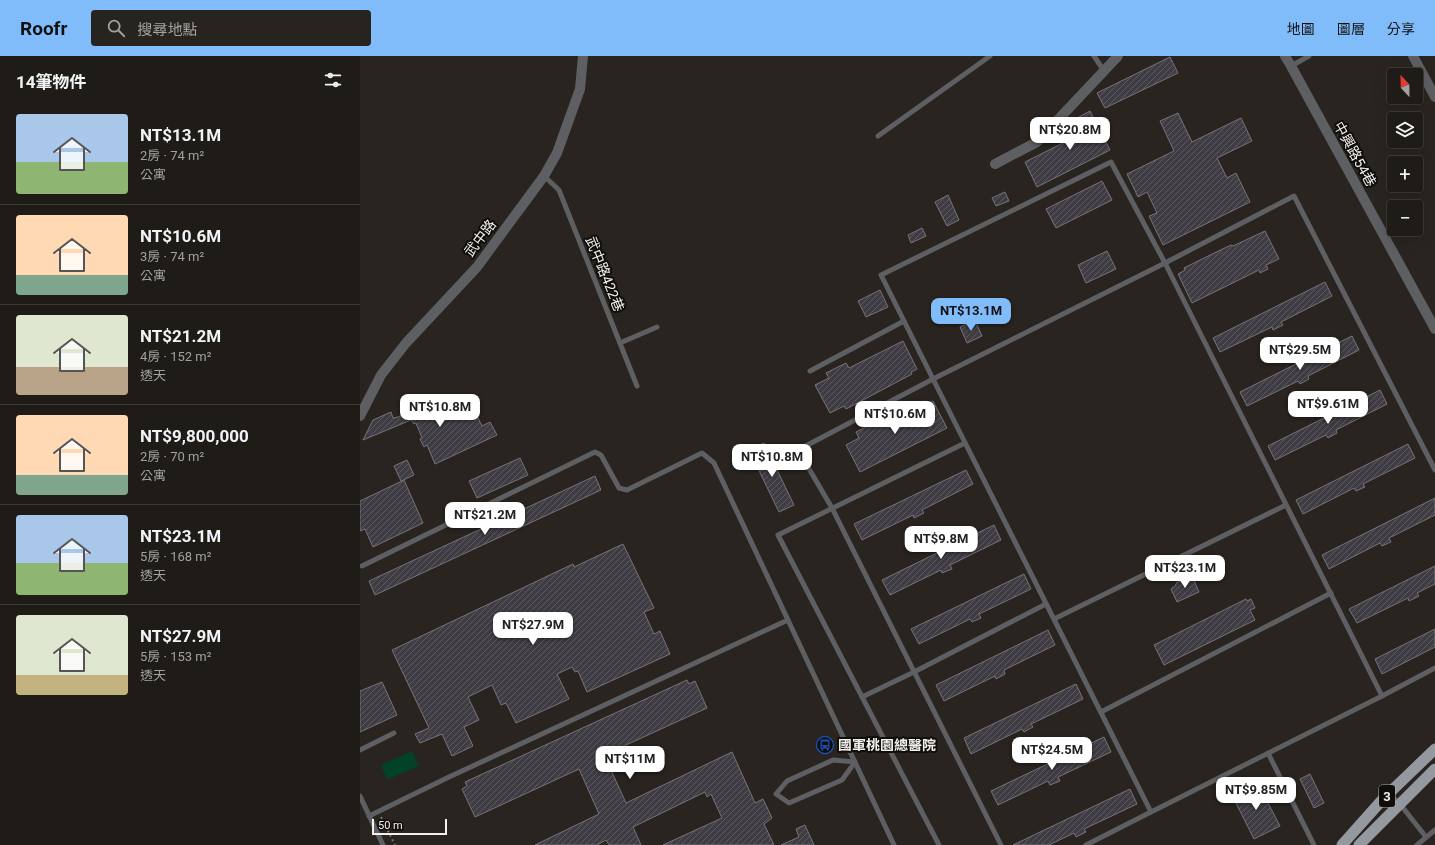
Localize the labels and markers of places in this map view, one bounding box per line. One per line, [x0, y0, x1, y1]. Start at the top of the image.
pin: NT$20.8M [1029, 117, 1111, 151]
pin: NT$13.1M [930, 298, 1012, 332]
pin: NT$29.5M [1259, 337, 1341, 371]
pin: NT$9.61M [1287, 391, 1369, 425]
pin: NT$10.8M [399, 394, 481, 428]
pin: NT$10.6M [854, 401, 936, 435]
pin: NT$10.8M [731, 444, 813, 478]
pin: NT$21.2M [444, 502, 526, 536]
pin: NT$9.8M [904, 526, 978, 560]
pin: NT$23.1M [1144, 555, 1226, 589]
pin: NT$27.9M [492, 612, 574, 646]
bus stop icon: 國軍桃園總醫院 [815, 735, 835, 755]
place label: 國軍桃園總醫院 [838, 737, 936, 753]
pin: NT$24.5M [1011, 737, 1093, 771]
pin: NT$11M [597, 746, 663, 780]
pin: NT$9.85M [1215, 777, 1297, 811]

